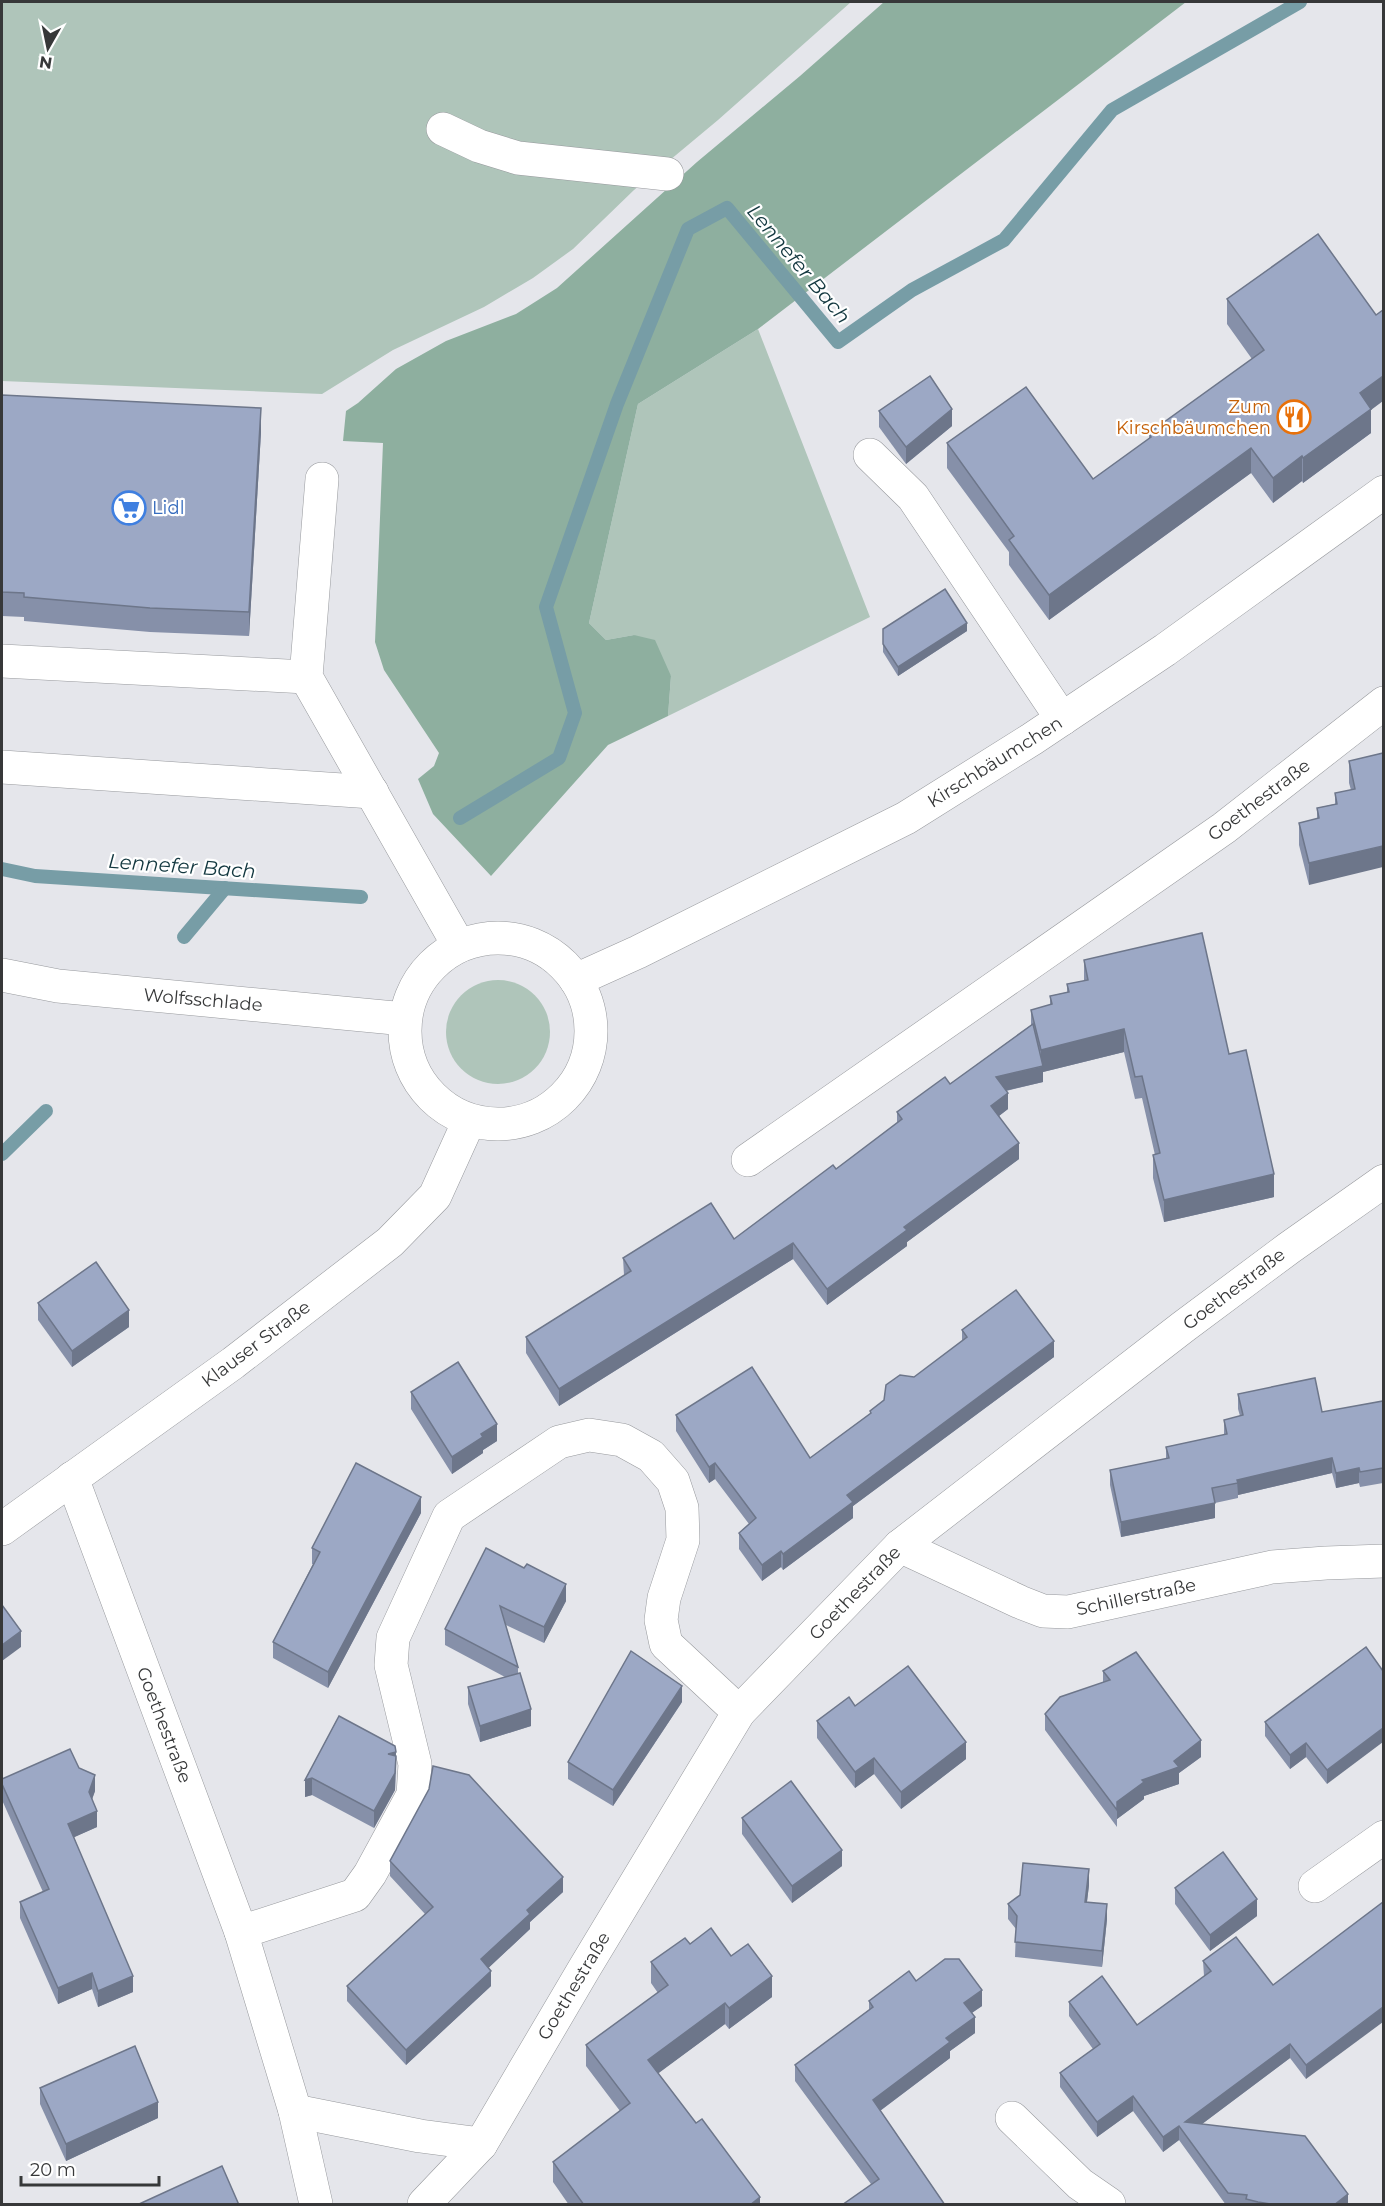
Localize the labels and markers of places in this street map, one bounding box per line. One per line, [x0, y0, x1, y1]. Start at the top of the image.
place label: Zum Kirschbäumchen [1116, 396, 1271, 439]
restaurant icon: Zum Kirschbäumchen [1276, 399, 1312, 435]
supermarket icon: Lidl [111, 490, 147, 526]
place label: Lidl [152, 497, 185, 519]

